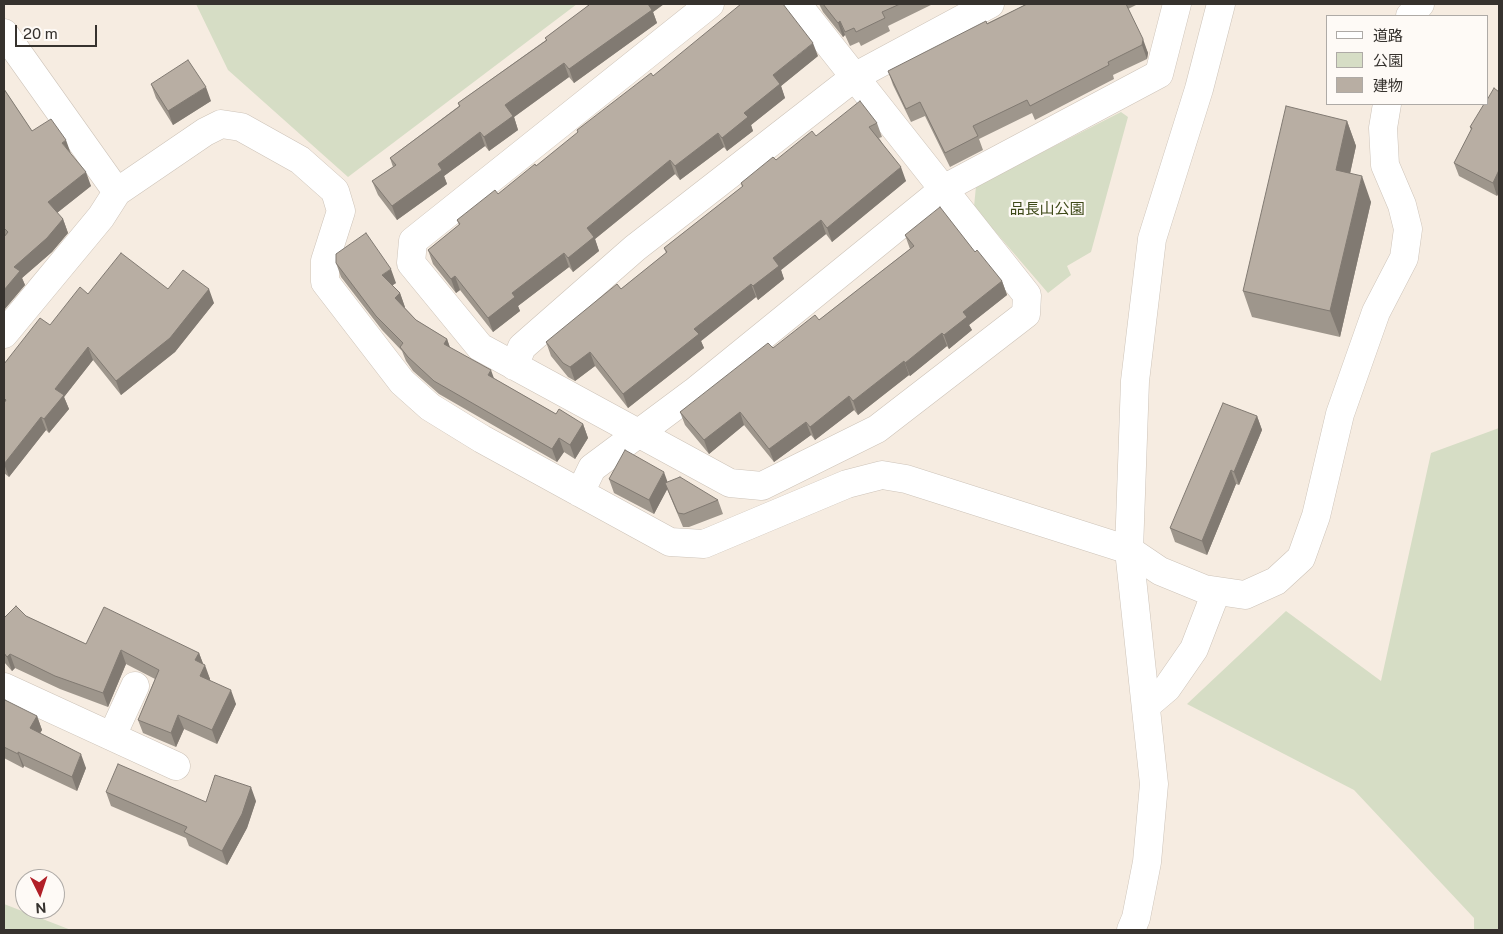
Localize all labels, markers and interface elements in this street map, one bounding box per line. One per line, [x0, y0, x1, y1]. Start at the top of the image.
scale bar [18, 15, 100, 47]
legend [1326, 15, 1488, 105]
text: 20 m [23, 25, 58, 42]
text: 道路 [1373, 27, 1403, 44]
text: 公園 [1373, 52, 1403, 69]
text: 建物 [1373, 77, 1403, 94]
park label: 品長山公園 [1010, 200, 1084, 218]
north arrow [15, 869, 65, 919]
text: N [35, 900, 47, 916]

